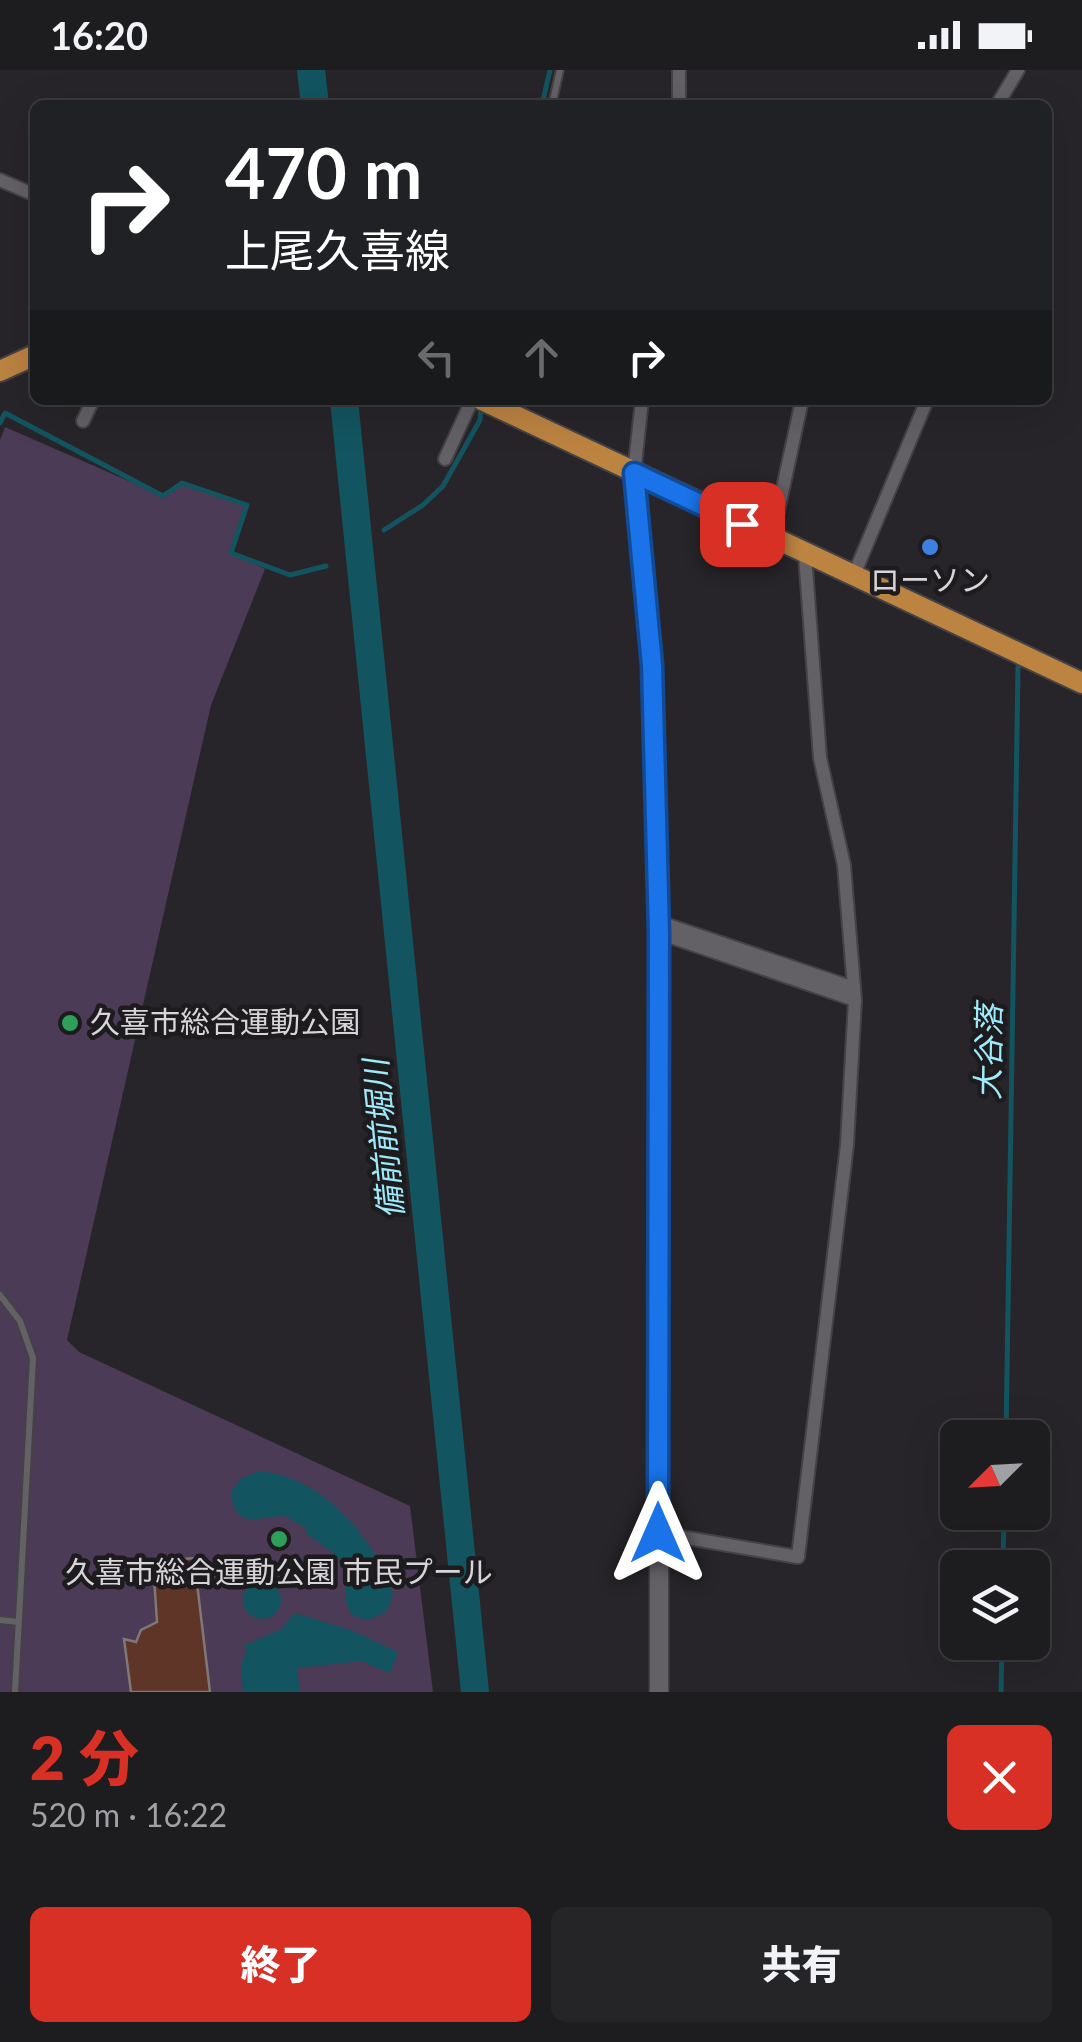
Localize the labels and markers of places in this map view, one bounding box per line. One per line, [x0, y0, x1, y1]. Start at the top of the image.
pin [700, 482, 785, 567]
marker: ローソン [919, 536, 941, 558]
place label: ローソン [870, 561, 990, 597]
place label: 久喜市総合運動公園 [90, 1003, 360, 1039]
marker: 久喜市総合運動公園 [59, 1012, 81, 1034]
marker: 久喜市総合運動公園 市民プール [268, 1528, 290, 1550]
place label: 久喜市総合運動公園 市民プール [65, 1553, 493, 1589]

